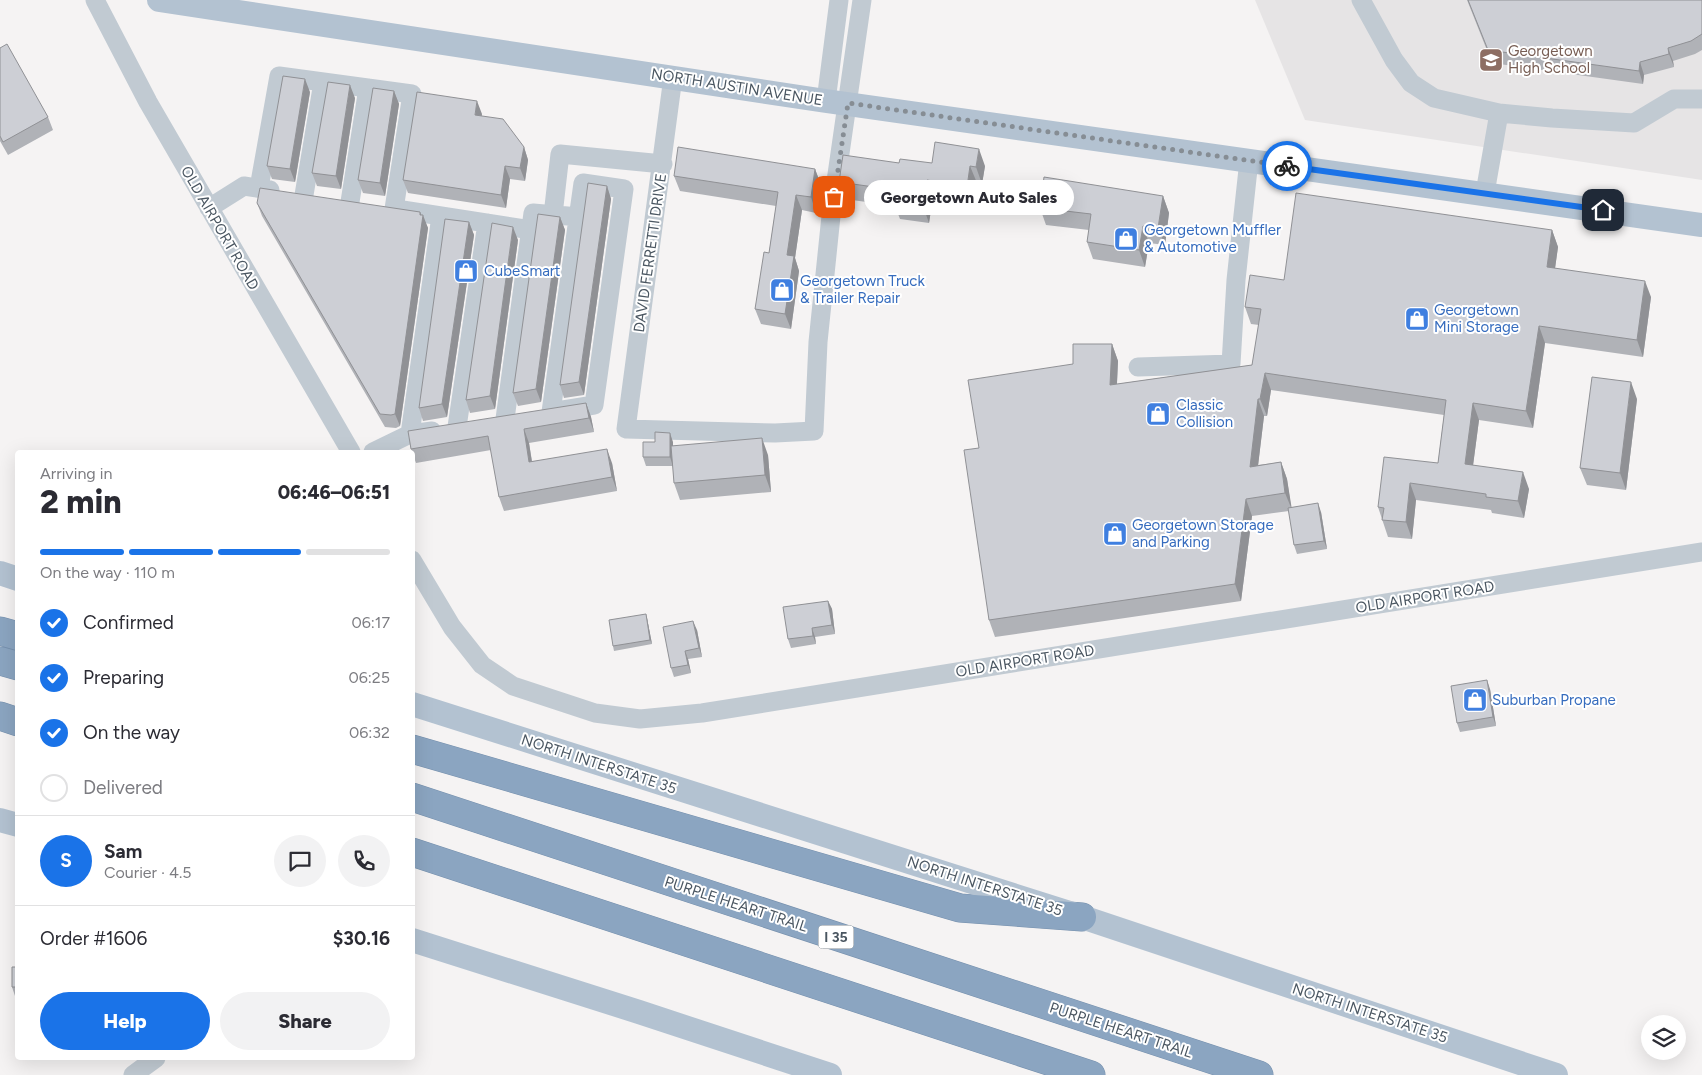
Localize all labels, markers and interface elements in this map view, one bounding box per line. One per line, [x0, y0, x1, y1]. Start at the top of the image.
place label: Georgetown High School [1508, 42, 1593, 77]
school or university icon: Georgetown High School [1478, 47, 1504, 73]
street label: NORTH AUSTIN AVENUE [650, 65, 824, 109]
courier [1262, 141, 1312, 191]
icon: bike [1273, 152, 1301, 180]
street label: OLD AIRPORT ROAD [177, 163, 263, 293]
street label: DAVID FERRETTI DRIVE [630, 172, 670, 334]
pin [813, 176, 855, 218]
callout: Georgetown Auto Sales [864, 180, 1074, 214]
icon: bag [820, 183, 848, 211]
text: Georgetown Auto Sales [881, 188, 1057, 207]
pin [1582, 189, 1624, 231]
icon: home [1589, 196, 1617, 224]
place label: Georgetown Muffler & Automotive [1144, 221, 1281, 256]
shop icon: Georgetown Muffler & Automotive [1113, 226, 1139, 252]
shop icon: CubeSmart [453, 258, 479, 284]
place label: CubeSmart [484, 262, 561, 280]
place label: Georgetown Truck & Trailer Repair [800, 272, 925, 307]
shop icon: Georgetown Truck & Trailer Repair [769, 277, 795, 303]
place label: Georgetown Mini Storage [1434, 301, 1519, 336]
shop icon: Georgetown Mini Storage [1404, 306, 1430, 332]
place label: Classic Collision [1176, 396, 1233, 431]
shop icon: Classic Collision [1145, 401, 1171, 427]
text: Arriving in [40, 464, 112, 483]
text: 06:46–06:51 [278, 481, 390, 504]
text: 2 min [40, 483, 122, 521]
place label: Georgetown Storage and Parking [1132, 516, 1274, 551]
shop icon: Georgetown Storage and Parking [1102, 521, 1128, 547]
text: On the way · 110 m [40, 563, 175, 582]
street label: OLD AIRPORT ROAD [1354, 577, 1496, 617]
icon: check [40, 609, 68, 637]
text: Confirmed [83, 611, 174, 634]
text: 06:17 [351, 613, 390, 632]
street label: OLD AIRPORT ROAD [954, 641, 1096, 681]
icon: check [40, 664, 68, 692]
text: Preparing [83, 666, 164, 689]
text: 06:25 [348, 668, 390, 687]
shop icon: Suburban Propane [1462, 687, 1488, 713]
place label: Suburban Propane [1492, 691, 1616, 709]
icon: check [40, 719, 68, 747]
text: On the way [83, 721, 180, 744]
text: 06:32 [349, 723, 390, 742]
street label: NORTH INTERSTATE 35 [519, 730, 679, 798]
text: Delivered [83, 776, 163, 799]
button: chat [274, 835, 326, 887]
button: phone [338, 835, 390, 887]
text: Sam [104, 840, 142, 863]
text: S [60, 849, 72, 872]
street label: NORTH INTERSTATE 35 [905, 852, 1065, 920]
text: Courier · 4.5 [104, 863, 191, 882]
street label: PURPLE HEART TRAIL [662, 872, 810, 936]
road number: I 35 [818, 926, 854, 949]
text: Order #1606 [40, 927, 147, 950]
text: $30.16 [333, 927, 390, 950]
street label: NORTH INTERSTATE 35 [1290, 979, 1450, 1047]
button: Help [40, 992, 210, 1050]
button: Share [220, 992, 390, 1050]
street label: PURPLE HEART TRAIL [1047, 998, 1195, 1062]
map controls [1641, 1015, 1686, 1060]
button: layers [1641, 1015, 1686, 1060]

